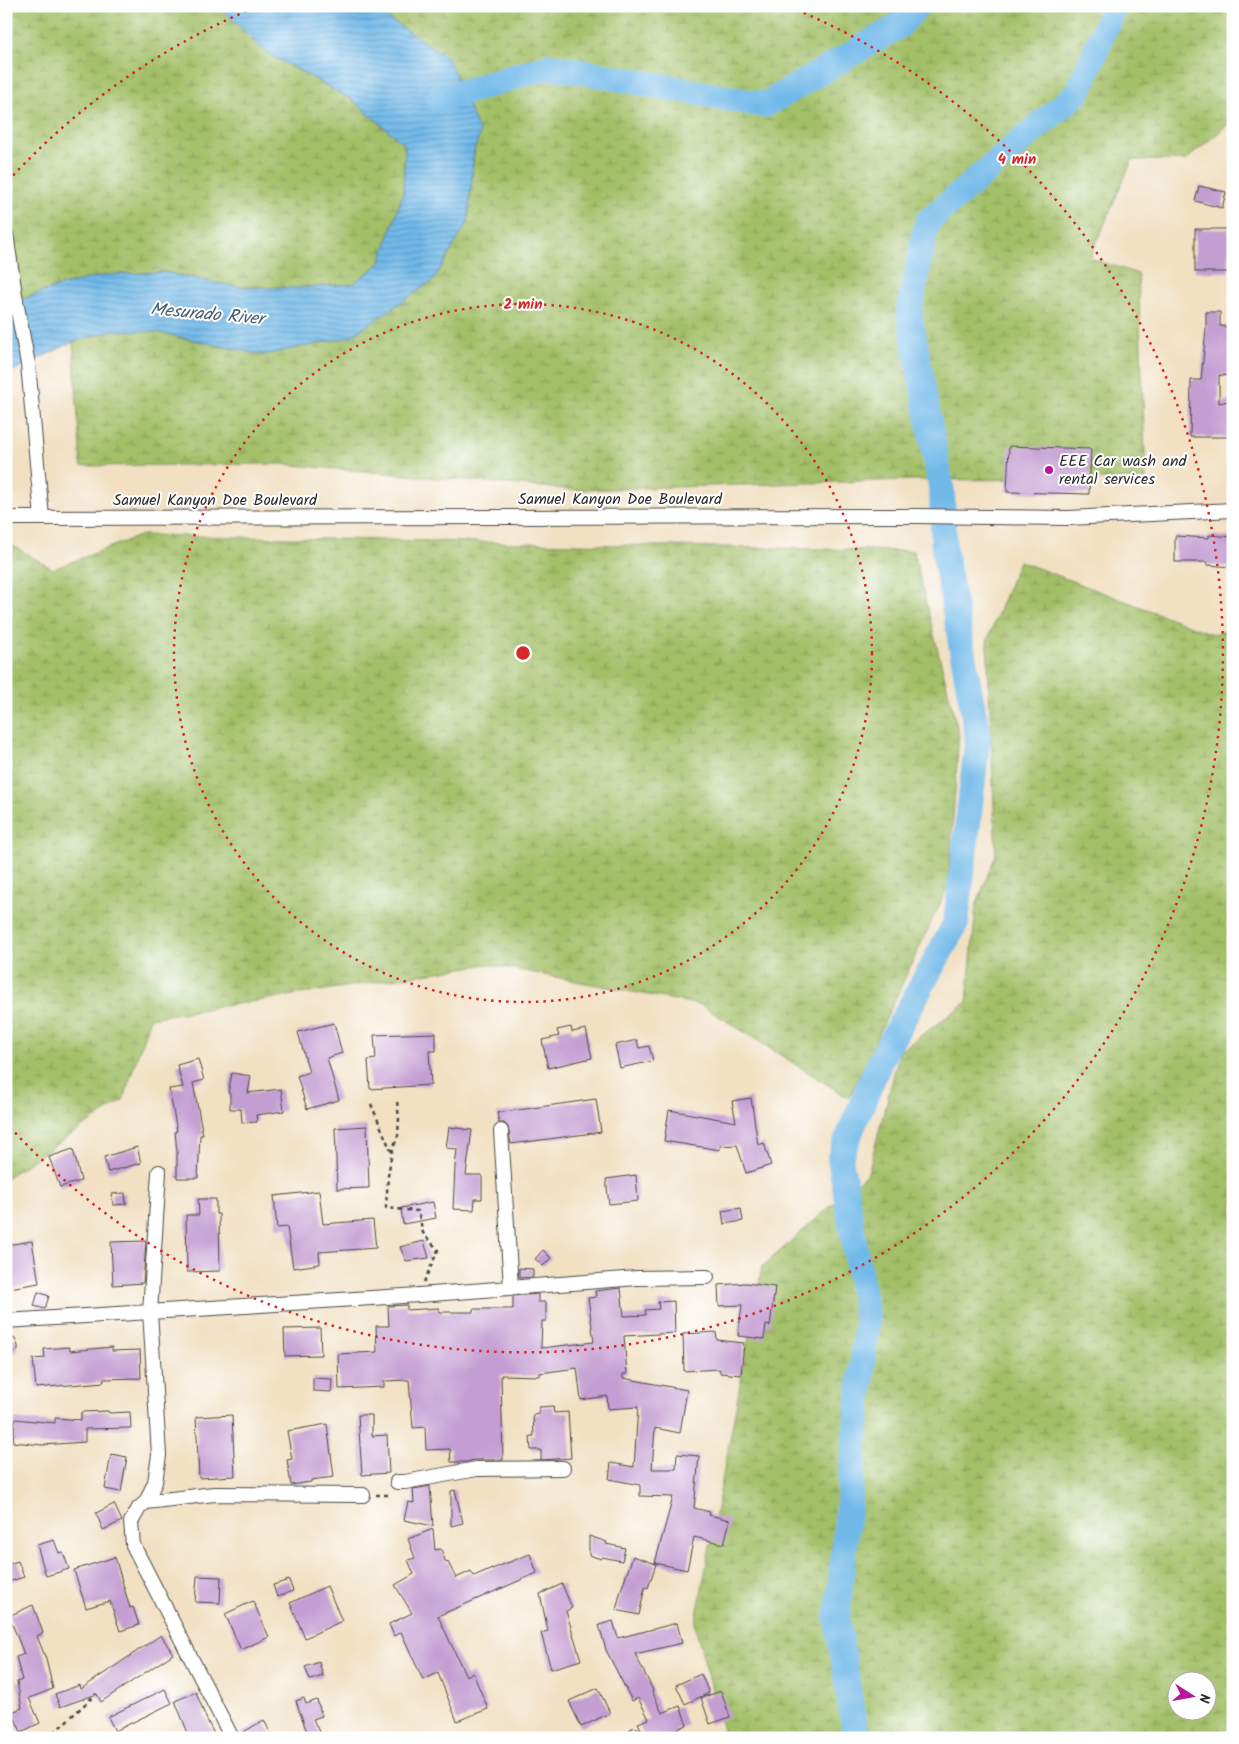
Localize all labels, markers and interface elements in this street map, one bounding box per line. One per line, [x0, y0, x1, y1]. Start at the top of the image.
text: 4 min [998, 148, 1036, 172]
text: 2 min [503, 293, 543, 317]
water label: Mesurado River [149, 296, 269, 335]
place label: EEE Car wash and rental services [1059, 449, 1187, 492]
marker: EEE Car wash and rental services [1043, 464, 1055, 476]
street label: Samuel Kanyon Doe Boulevard [518, 487, 723, 512]
street label: Samuel Kanyon Doe Boulevard [113, 488, 318, 513]
centre of rings [514, 644, 532, 662]
north arrow [1166, 1672, 1216, 1722]
text: N [1192, 1692, 1215, 1705]

